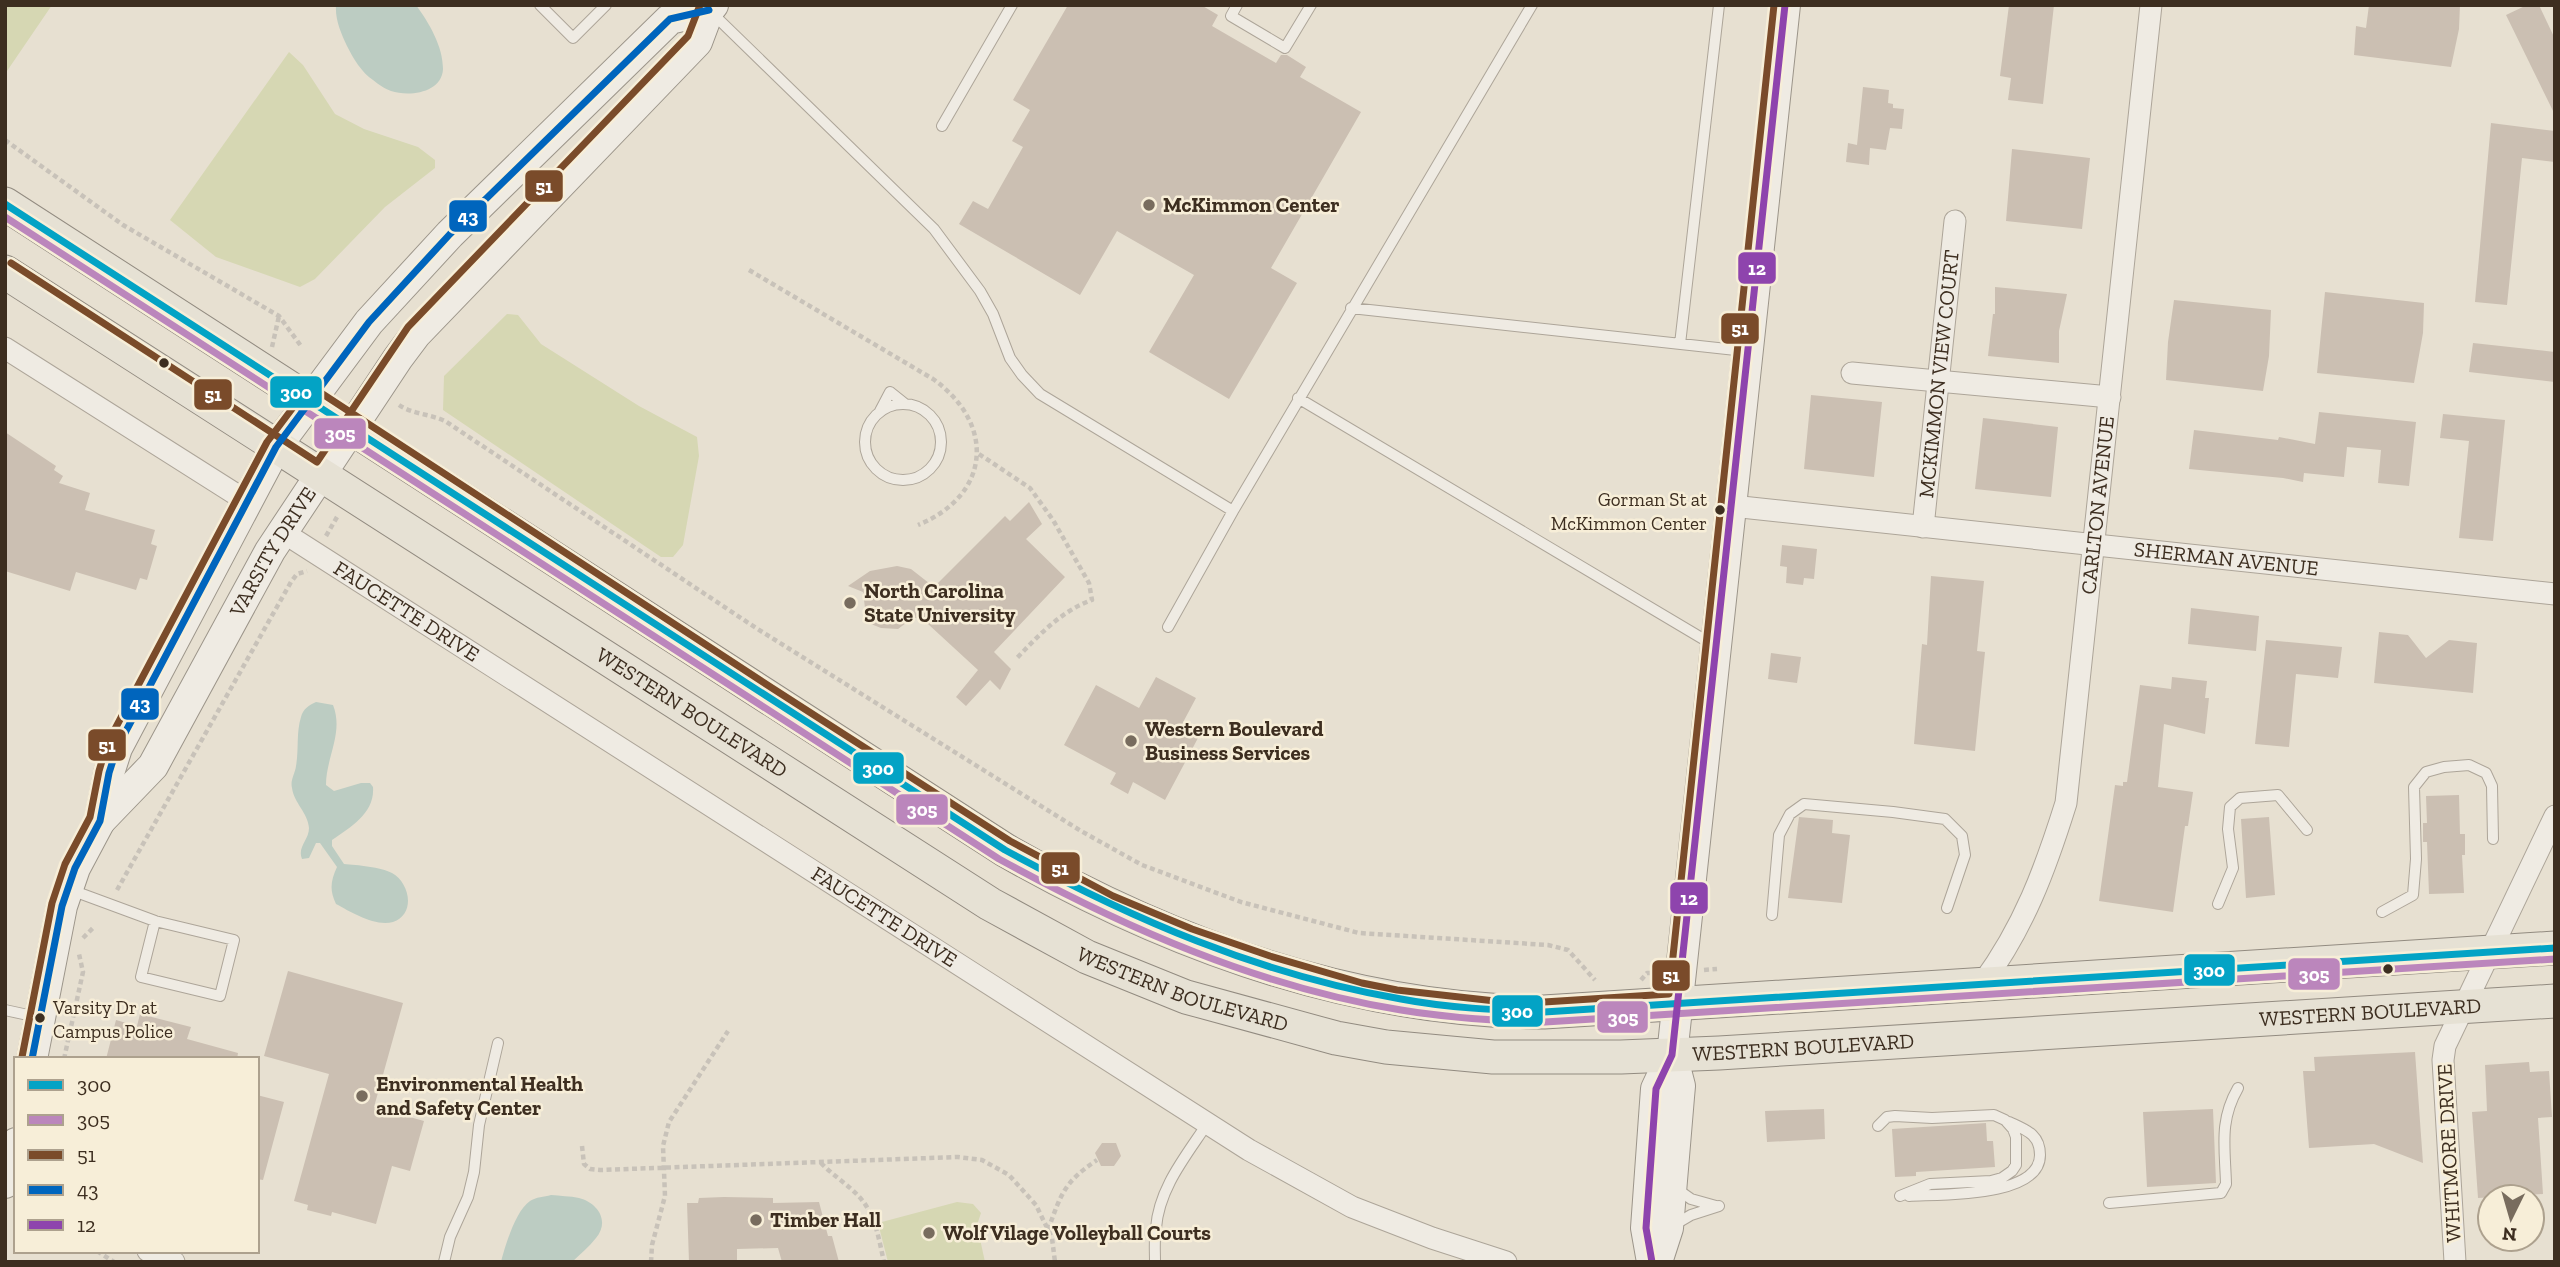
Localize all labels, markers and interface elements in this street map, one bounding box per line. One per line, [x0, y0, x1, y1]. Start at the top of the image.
line badge: 51 [524, 169, 564, 203]
text: 51 [535, 175, 553, 198]
place label: McKimmon Center [1163, 192, 1340, 217]
marker: McKimmon Center [1141, 197, 1157, 213]
line badge: 43 [448, 199, 488, 233]
text: 43 [458, 205, 478, 228]
street label: MCKIMMON VIEW COURT [1913, 248, 1964, 499]
line badge: 12 [1737, 251, 1777, 285]
text: 12 [1748, 257, 1766, 280]
line badge: 51 [1720, 312, 1760, 345]
text: 51 [1731, 317, 1749, 340]
unlabelled marker [157, 356, 171, 370]
line badge: 300 [269, 375, 323, 409]
line badge: 51 [193, 378, 233, 411]
text: 300 [280, 381, 312, 404]
text: 51 [204, 383, 222, 406]
street label: CARLTON AVENUE [2075, 415, 2119, 596]
line badge: 305 [313, 417, 367, 450]
text: 305 [325, 422, 356, 445]
street label: VARSITY DRIVE [223, 482, 321, 621]
place label: Gorman St at McKimmon Center [1551, 488, 1707, 535]
marker: Gorman St at McKimmon Center [1713, 503, 1727, 517]
street label: SHERMAN AVENUE [2133, 536, 2320, 581]
street label: FAUCETTE DRIVE [329, 555, 484, 667]
place label: North Carolina State University [864, 578, 1015, 627]
marker: North Carolina State University [842, 595, 858, 611]
street label: WESTERN BOULEVARD [592, 642, 792, 783]
line badge: 43 [120, 687, 160, 721]
text: 43 [130, 692, 150, 715]
place label: Western Boulevard Business Services [1145, 716, 1323, 765]
line badge: 51 [87, 728, 127, 762]
marker: Western Boulevard Business Services [1123, 733, 1139, 749]
text: 51 [98, 734, 116, 757]
line badge: 300 [852, 751, 905, 785]
text: 300 [862, 757, 894, 780]
line badge: 305 [895, 793, 949, 826]
text: 305 [907, 798, 938, 821]
line badge: 51 [1040, 851, 1081, 885]
text: 51 [1051, 857, 1069, 880]
street label: FAUCETTE DRIVE [807, 861, 962, 972]
line badge: 12 [1669, 881, 1709, 915]
text: 12 [1680, 887, 1698, 910]
street label: WESTERN BOULEVARD [1073, 941, 1291, 1036]
line badge: 300 [2183, 953, 2236, 987]
line badge: 305 [2287, 957, 2341, 991]
line badge: 51 [1651, 959, 1691, 992]
text: 300 [2193, 959, 2225, 982]
unlabelled marker [2381, 962, 2395, 976]
text: 305 [2299, 963, 2330, 986]
text: 51 [1662, 964, 1680, 987]
street label: WESTERN BOULEVARD [2259, 993, 2482, 1031]
line badge: 300 [1491, 994, 1544, 1028]
place label: Varsity Dr at Campus Police [52, 996, 173, 1043]
text: 300 [1501, 1000, 1533, 1023]
line badge: 305 [1596, 1000, 1649, 1034]
text: 305 [1608, 1006, 1639, 1029]
marker: Varsity Dr at Campus Police [33, 1011, 47, 1025]
street label: WESTERN BOULEVARD [1692, 1028, 1915, 1066]
legend [14, 1057, 259, 1253]
street label: WHITMORE DRIVE [2431, 1063, 2466, 1243]
place label: Environmental Health and Safety Center [376, 1071, 583, 1120]
text: 300 [77, 1072, 111, 1097]
marker: Environmental Health and Safety Center [354, 1088, 370, 1104]
text: 305 [77, 1107, 110, 1132]
text: 51 [77, 1142, 96, 1167]
text: 43 [77, 1177, 99, 1202]
north arrow [2476, 1183, 2546, 1253]
place label: Timber Hall [770, 1207, 881, 1232]
text: 12 [77, 1212, 96, 1237]
marker: Timber Hall [748, 1212, 764, 1228]
place label: Wolf Vilage Volleyball Courts [943, 1220, 1211, 1245]
text: N [2501, 1222, 2518, 1247]
marker: Wolf Vilage Volleyball Courts [921, 1225, 937, 1241]

